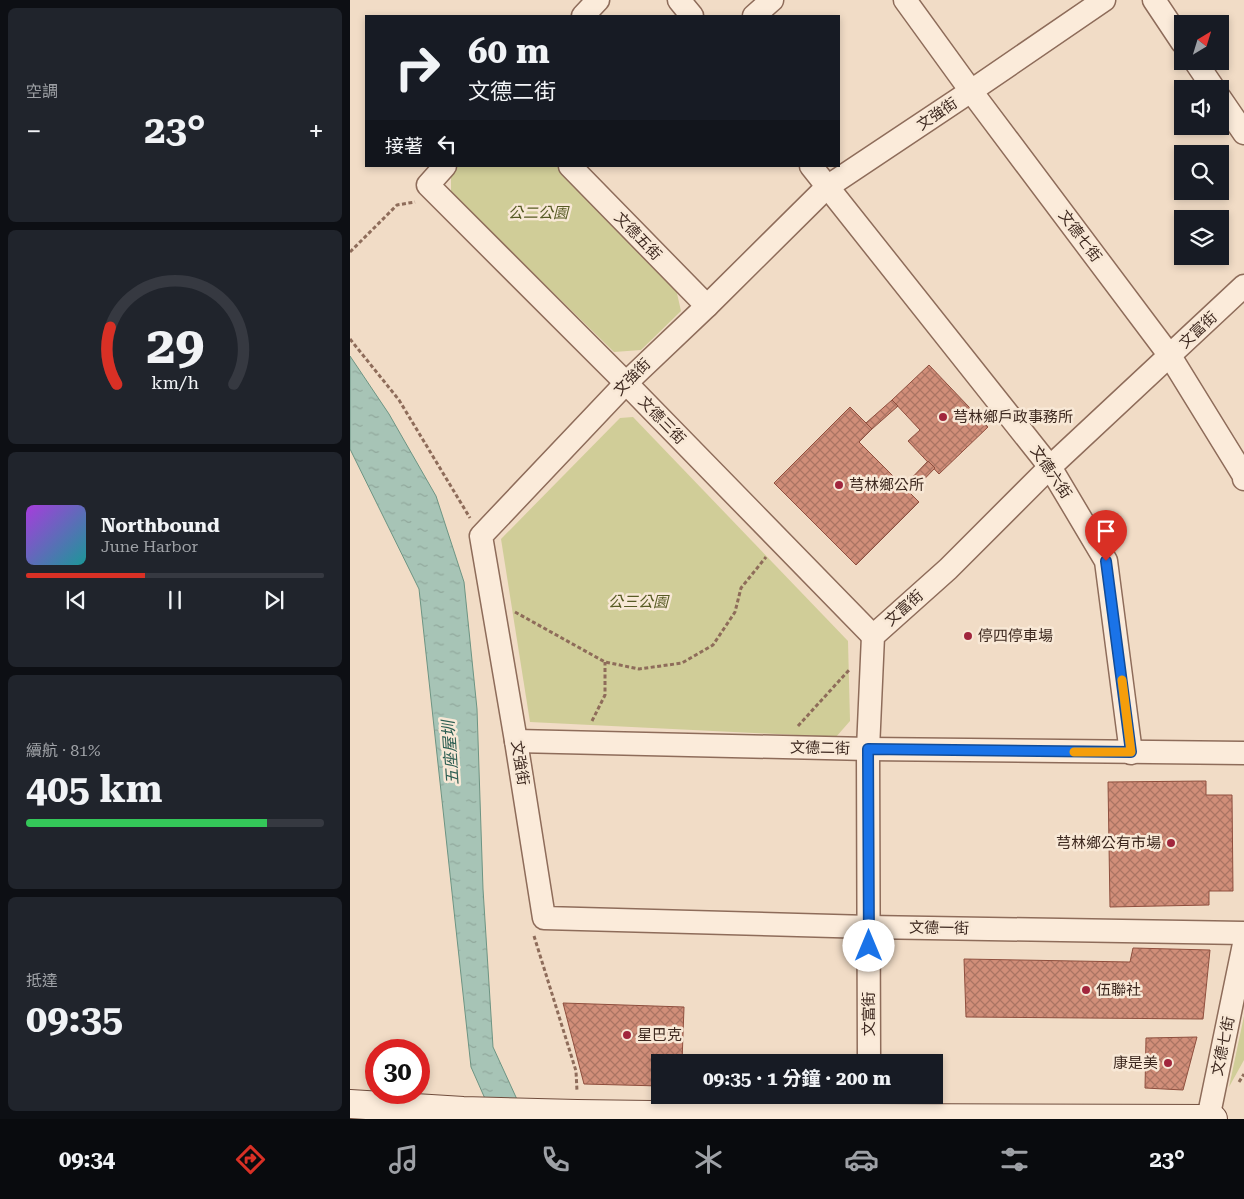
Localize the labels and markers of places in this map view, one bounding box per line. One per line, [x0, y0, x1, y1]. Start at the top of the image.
place label: 芎林鄉戶政事務所 [953, 408, 1073, 426]
marker: 芎林鄉戶政事務所 [937, 411, 949, 423]
place label: 芎林鄉公所 [849, 476, 924, 494]
marker: 芎林鄉公所 [833, 479, 845, 491]
pin [1085, 510, 1127, 561]
place label: 停四停車場 [978, 627, 1053, 645]
marker: 停四停車場 [962, 630, 974, 642]
place label: 芎林鄉公有市場 [1056, 834, 1161, 852]
marker: 芎林鄉公有市場 [1165, 837, 1177, 849]
place label: 伍聯社 [1096, 981, 1141, 999]
marker: 伍聯社 [1080, 984, 1092, 996]
place label: 星巴克 [637, 1026, 682, 1044]
marker: 星巴克 [621, 1029, 633, 1041]
place label: 康是美 [1113, 1054, 1158, 1072]
marker: 康是美 [1162, 1057, 1174, 1069]

